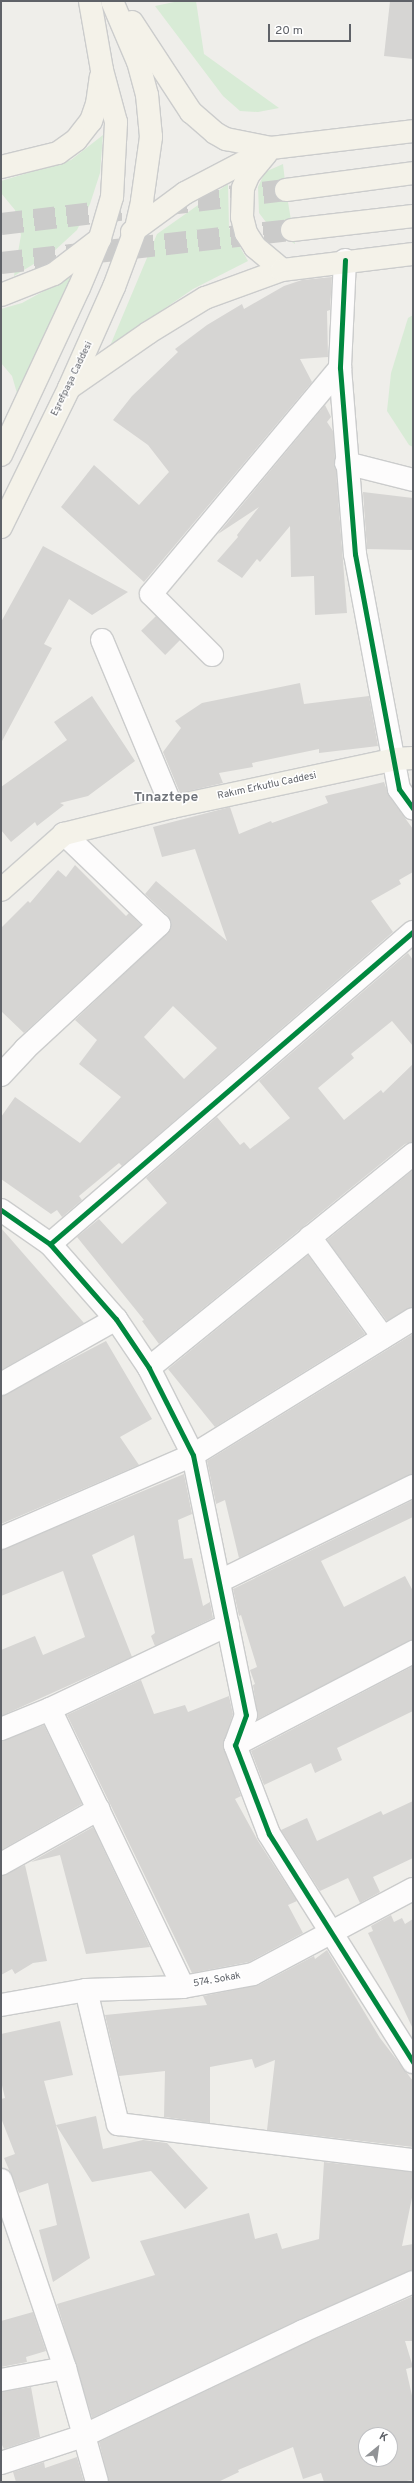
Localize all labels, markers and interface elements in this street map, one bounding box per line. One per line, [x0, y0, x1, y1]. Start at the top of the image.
scale bar [270, 16, 353, 42]
text: 20 m [275, 23, 303, 39]
street label: Eşrefpaşa Caddesi [49, 340, 95, 418]
street label: Rakım Erkutlu Caddesi [216, 770, 318, 802]
district label: Tınaztepe [134, 790, 198, 806]
street label: 574. Sokak [192, 1970, 242, 1990]
north arrow [358, 2427, 398, 2467]
text: K [377, 2429, 390, 2445]

